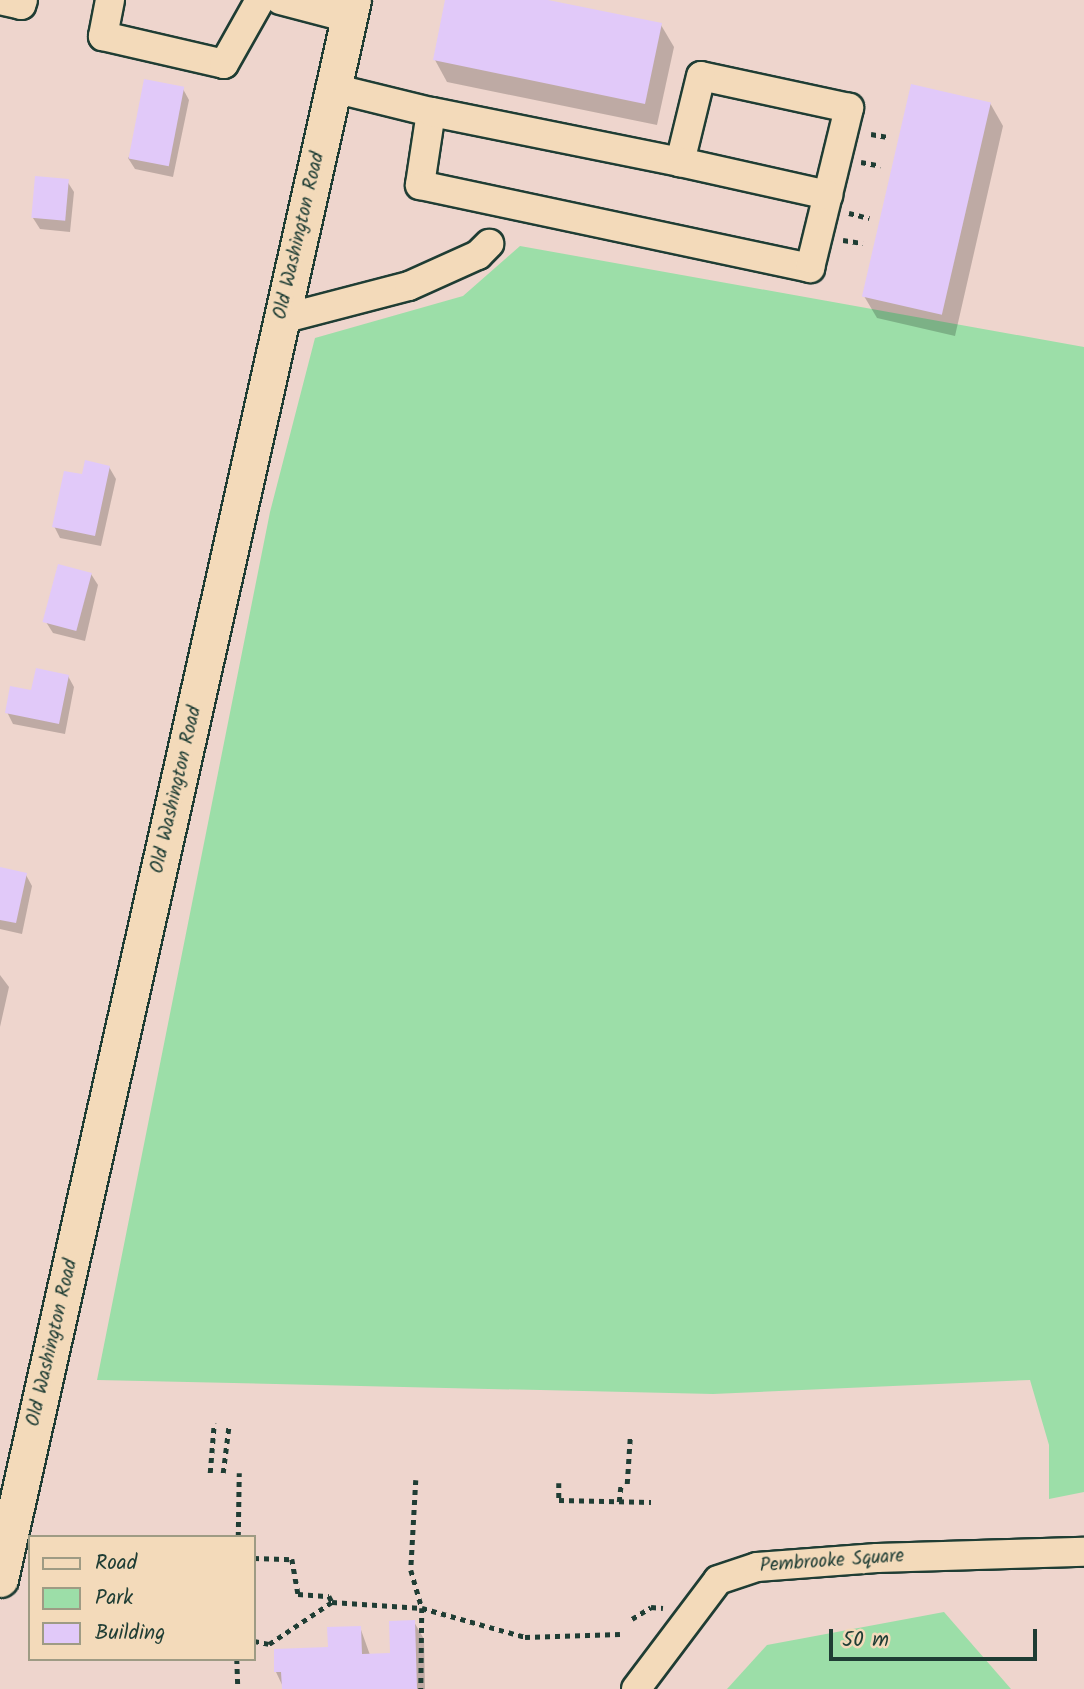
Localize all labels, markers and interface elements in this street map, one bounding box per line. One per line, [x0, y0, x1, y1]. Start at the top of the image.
street label: Old Washington Road [270, 150, 330, 322]
street label: Old Washington Road [147, 704, 207, 876]
street label: Old Washington Road [23, 1257, 83, 1429]
legend [28, 1535, 256, 1661]
street label: Pembrooke Square [759, 1546, 905, 1578]
text: Road [95, 1547, 137, 1580]
text: Park [95, 1582, 133, 1615]
scale bar [832, 1616, 1040, 1660]
text: Building [95, 1617, 165, 1650]
text: 50 m [842, 1624, 889, 1657]

